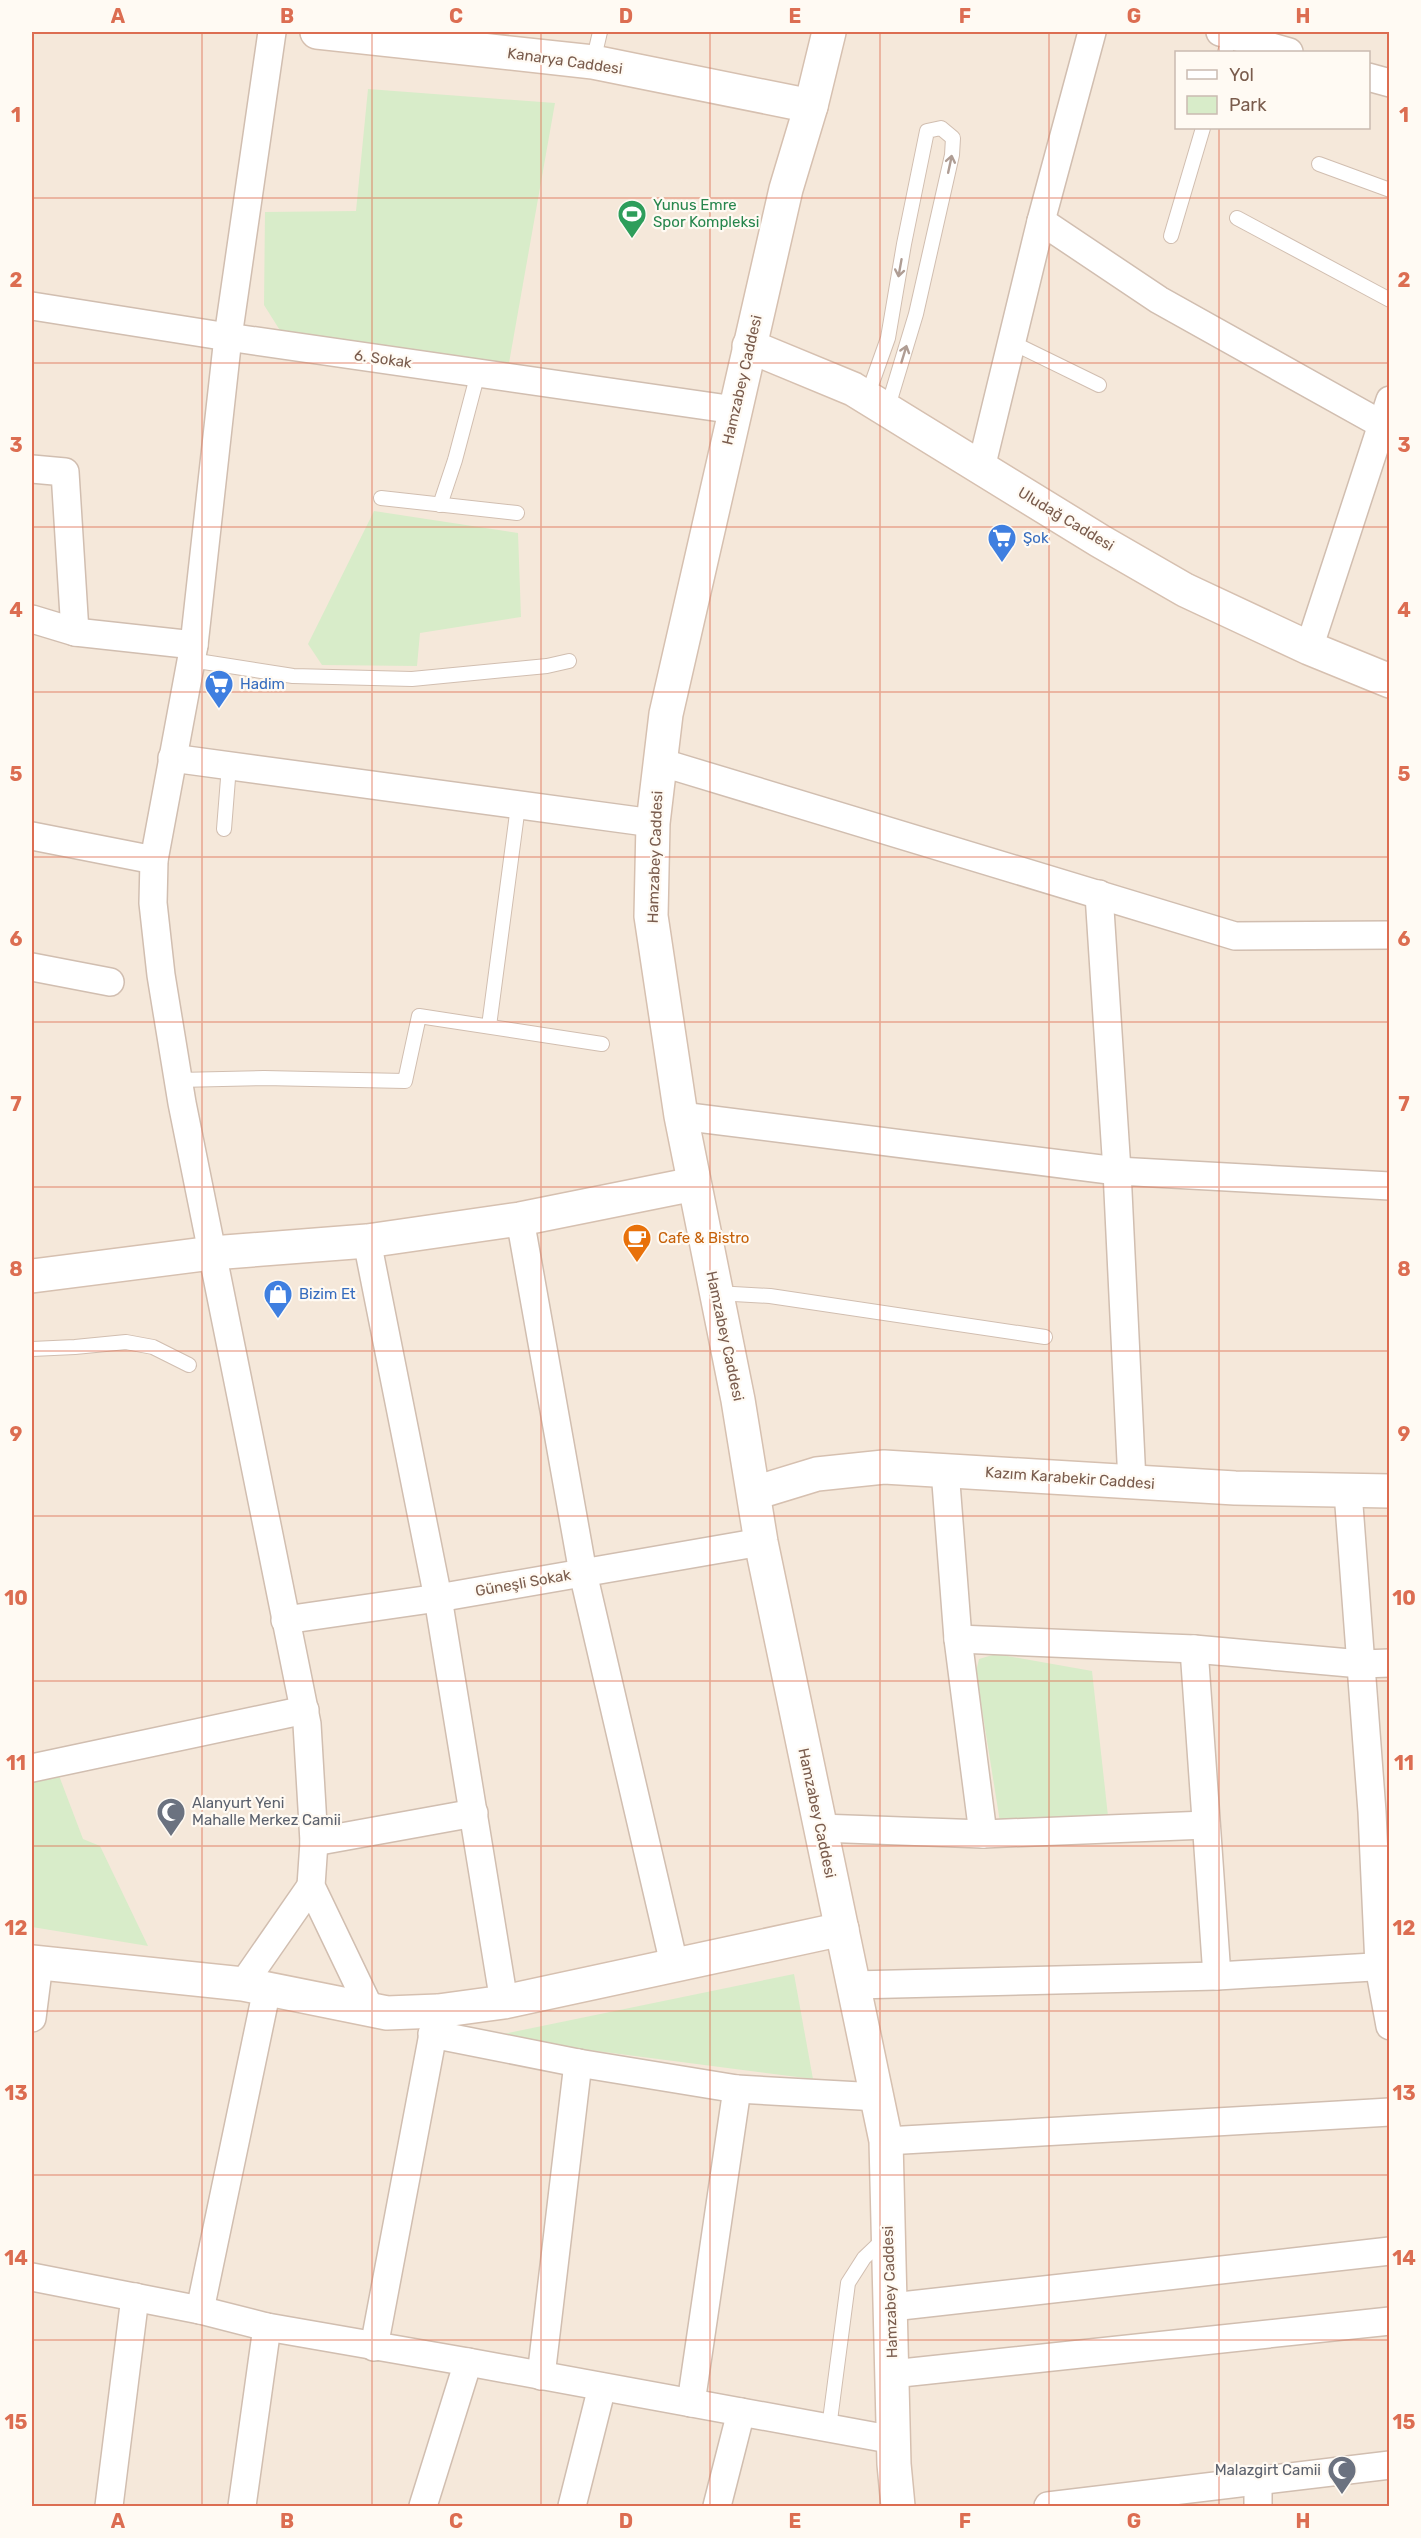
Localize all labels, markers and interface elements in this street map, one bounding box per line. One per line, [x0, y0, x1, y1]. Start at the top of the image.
text: A [111, 4, 126, 28]
text: B [280, 4, 294, 28]
text: C [449, 4, 463, 28]
text: D [619, 4, 633, 28]
text: E [789, 4, 801, 28]
text: F [959, 4, 971, 28]
text: G [1127, 4, 1141, 28]
text: H [1296, 4, 1310, 28]
street label: Kanarya Caddesi [506, 44, 624, 78]
legend [1175, 51, 1370, 129]
text: Yol [1229, 64, 1254, 86]
text: Park [1229, 94, 1267, 116]
text: 1 [11, 103, 21, 127]
text: 1 [1399, 103, 1409, 127]
one-way arrow [944, 155, 956, 174]
place label: Yunus Emre Spor Kompleksi [653, 196, 759, 231]
sports icon: Yunus Emre Spor Kompleksi [616, 198, 648, 240]
one-way arrow [894, 257, 905, 277]
text: 2 [10, 268, 23, 292]
text: 2 [1398, 268, 1411, 292]
street label: Hamzabey Caddesi [718, 313, 766, 447]
one-way arrow [899, 345, 910, 364]
street label: 6. Sokak [353, 346, 413, 372]
text: 3 [9, 433, 23, 457]
text: 3 [1397, 433, 1411, 457]
street label: Uludağ Caddesi [1015, 483, 1117, 555]
supermarket icon: Şok [986, 522, 1018, 564]
place label: Şok [1023, 529, 1049, 547]
text: 4 [9, 598, 23, 622]
text: 4 [1397, 598, 1411, 622]
supermarket icon: Hadim [203, 668, 235, 710]
place label: Hadim [240, 675, 285, 693]
text: 5 [10, 762, 23, 786]
text: 5 [1398, 762, 1411, 786]
street label: Hamzabey Caddesi [644, 790, 666, 924]
text: 6 [9, 927, 23, 951]
text: 6 [1397, 927, 1411, 951]
text: 7 [10, 1092, 22, 1116]
text: 7 [1398, 1092, 1410, 1116]
cafe icon: Cafe & Bistro [621, 1222, 653, 1264]
place label: Cafe & Bistro [658, 1229, 749, 1247]
text: 8 [9, 1257, 23, 1281]
text: 8 [1397, 1257, 1411, 1281]
street label: Hamzabey Caddesi [702, 1269, 748, 1403]
shop icon: Bizim Et [262, 1278, 294, 1320]
place label: Bizim Et [299, 1285, 356, 1303]
text: 9 [10, 1422, 23, 1446]
text: 9 [1398, 1422, 1411, 1446]
street label: Kazım Karabekir Caddesi [985, 1463, 1155, 1493]
street label: Güneşli Sokak [474, 1566, 573, 1600]
text: 10 [4, 1586, 28, 1610]
text: 10 [1392, 1586, 1416, 1610]
street label: Hamzabey Caddesi [794, 1746, 840, 1880]
text: 11 [6, 1751, 26, 1775]
text: 11 [1394, 1751, 1414, 1775]
place label: Alanyurt Yeni Mahalle Merkez Camii [192, 1794, 341, 1829]
mosque icon: Alanyurt Yeni Mahalle Merkez Camii [155, 1796, 187, 1838]
text: 12 [5, 1916, 27, 1940]
text: 12 [1393, 1916, 1415, 1940]
text: 13 [4, 2081, 28, 2105]
text: 13 [1392, 2081, 1416, 2105]
street label: Hamzabey Caddesi [879, 2225, 901, 2359]
text: 14 [4, 2246, 28, 2270]
text: 14 [1392, 2246, 1416, 2270]
text: 15 [5, 2410, 28, 2434]
text: 15 [1393, 2410, 1416, 2434]
mosque icon: Malazgirt Camii [1326, 2454, 1358, 2496]
place label: Malazgirt Camii [1215, 2461, 1321, 2479]
text: A [111, 2509, 126, 2533]
text: B [280, 2509, 294, 2533]
text: C [449, 2509, 463, 2533]
text: D [619, 2509, 633, 2533]
text: E [789, 2509, 801, 2533]
text: F [959, 2509, 971, 2533]
text: G [1127, 2509, 1141, 2533]
text: H [1296, 2509, 1310, 2533]

